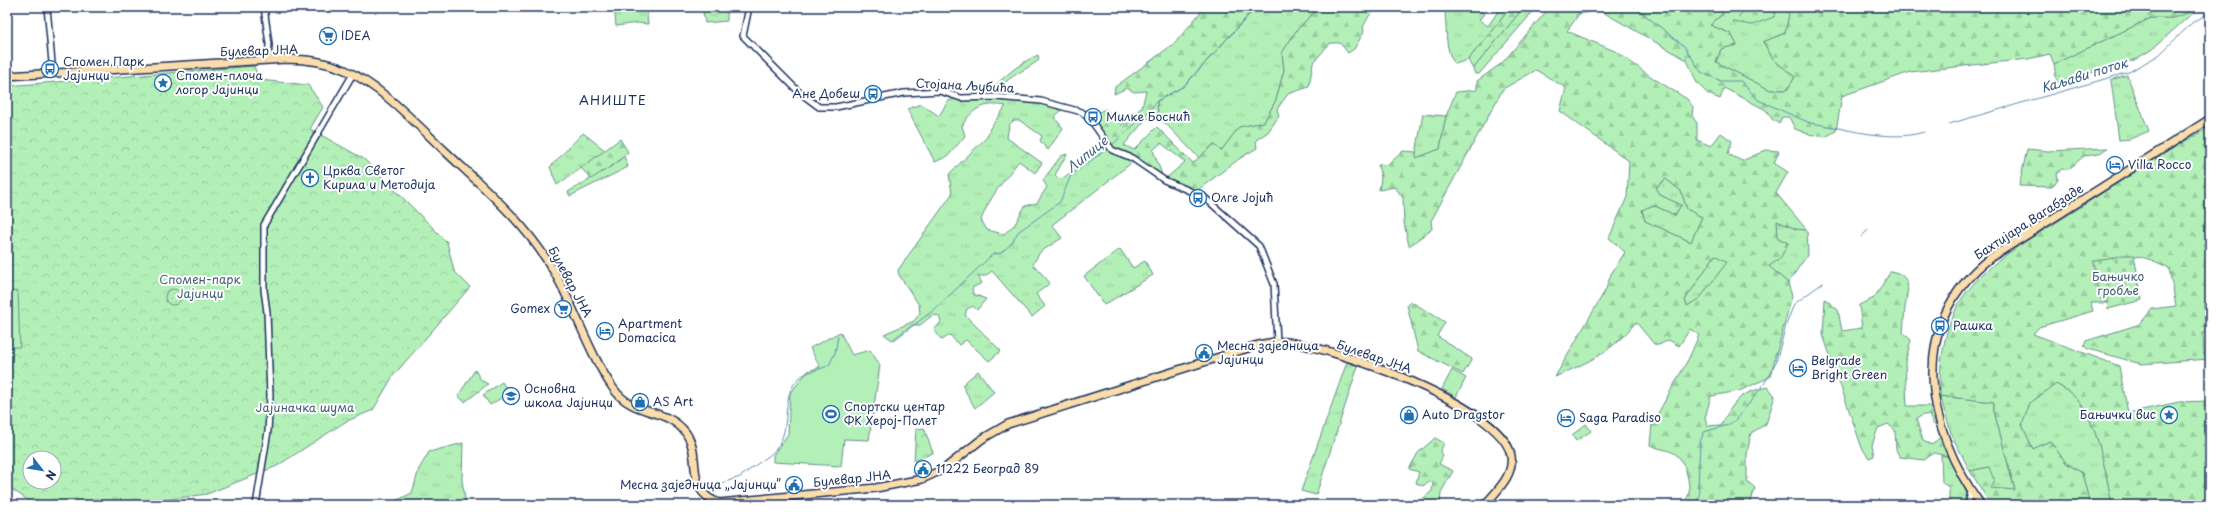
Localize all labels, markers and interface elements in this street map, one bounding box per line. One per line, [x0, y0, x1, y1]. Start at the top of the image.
supermarket icon: IDEA [318, 26, 338, 46]
place label: IDEA [341, 26, 371, 44]
street label: Булевар ЈНА [219, 40, 298, 60]
place label: Спомен Парк Јајинци [63, 52, 145, 84]
water label: Каљави поток [2038, 52, 2131, 97]
bus stop icon: Спомен Парк Јајинци [40, 59, 60, 79]
place label: Спомен-плоча логор Јајинци [175, 66, 263, 98]
place icon: Спомен-плоча логор Јајинци [153, 73, 173, 93]
street label: Стојана Љубића [915, 73, 1015, 97]
place label: Ане Добеш [792, 84, 860, 102]
bus stop icon: Ане Добеш [863, 84, 883, 104]
district label: АНИШТЕ [579, 90, 647, 109]
bus stop icon: Милке Боснић [1083, 107, 1103, 127]
place label: Милке Боснић [1106, 107, 1190, 125]
water label: Липице [1062, 130, 1112, 176]
hotel icon: Villa Rocco [2105, 155, 2125, 175]
place label: Villa Rocco [2128, 155, 2192, 173]
place label: Црква Светог Кирила и Методија [323, 161, 436, 193]
church icon: Црква Светог Кирила и Методија [300, 168, 320, 188]
street label: Бахтијара Вагабзаде [1970, 179, 2087, 263]
bus stop icon: Олге Јојић [1188, 188, 1208, 208]
place label: Олге Јојић [1211, 188, 1273, 206]
street label: Булевар ЈНА [545, 243, 597, 320]
park label: Бањичко гробље [2092, 267, 2144, 299]
park label: Спомен-парк Јајинци [159, 270, 242, 302]
place label: Gomex [510, 299, 550, 317]
supermarket icon: Gomex [553, 299, 573, 319]
place label: Apartment Domacica [618, 314, 682, 346]
bus stop icon: Рашка [1930, 316, 1950, 336]
place label: Рашка [1953, 316, 1993, 334]
hotel icon: Apartment Domacica [595, 321, 615, 341]
street label: Булевар ЈНА [1334, 335, 1414, 377]
place label: Месна заједница Јајинци [1217, 336, 1319, 368]
public building icon: Месна заједница Јајинци [1194, 343, 1214, 363]
place label: Belgrade Bright Green [1811, 351, 1887, 383]
hotel icon: Belgrade Bright Green [1788, 358, 1808, 378]
place label: Основна школа Јајинци [524, 379, 613, 411]
school or university icon: Основна школа Јајинци [501, 386, 521, 406]
shop icon: AS Art [630, 392, 650, 412]
place label: AS Art [653, 392, 693, 410]
place label: Спортски центар ФК Херој-Полет [844, 397, 945, 429]
park label: Јајиначка шума [256, 398, 355, 416]
sports icon: Спортски центар ФК Херој-Полет [821, 404, 841, 424]
shop icon: Auto Dragstor [1399, 405, 1419, 425]
place label: Auto Dragstor [1422, 405, 1505, 423]
place label: Бањички вис [2080, 405, 2156, 423]
place icon: Бањички вис [2159, 405, 2179, 425]
hotel icon: Saga Paradiso [1556, 408, 1576, 428]
place label: Saga Paradiso [1579, 408, 1661, 426]
north arrow [22, 450, 62, 490]
public building icon: 11222 Београд 89 [913, 459, 933, 479]
place label: 11222 Београд 89 [936, 459, 1039, 477]
street label: Булевар ЈНА [812, 465, 892, 491]
text: N [41, 467, 61, 484]
place label: Месна заједница „Јајинци” [620, 475, 781, 493]
public building icon: Месна заједница „Јајинци” [784, 475, 804, 495]

